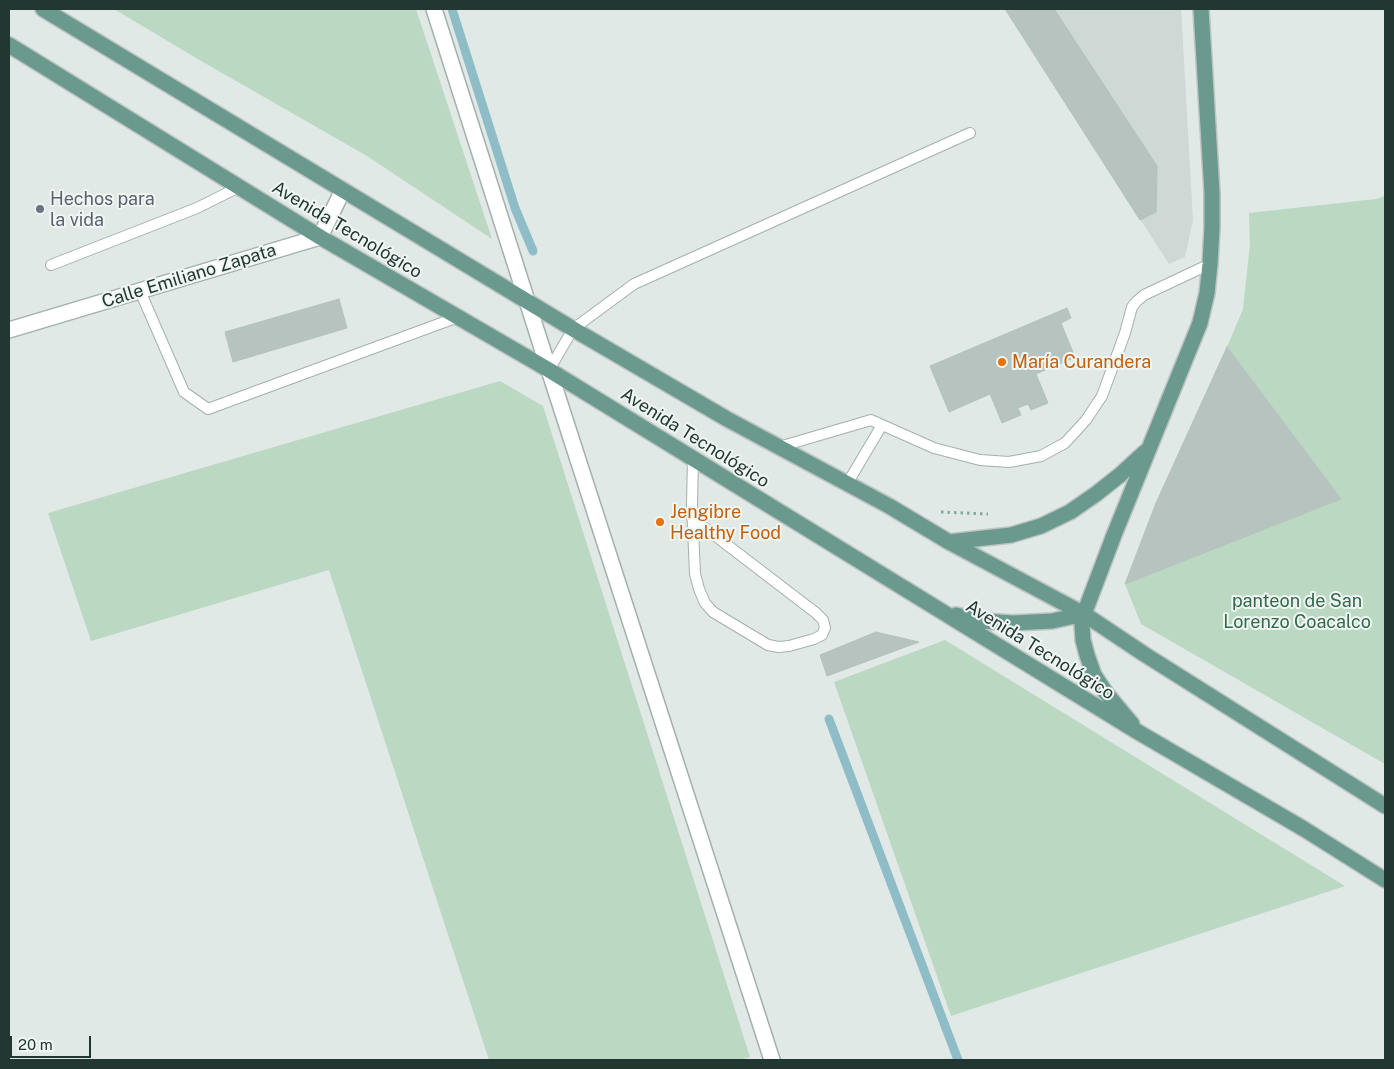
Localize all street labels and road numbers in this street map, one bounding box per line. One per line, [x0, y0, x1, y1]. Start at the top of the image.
street label: Avenida Tecnológico [268, 177, 426, 283]
street label: Calle Emiliano Zapata [99, 239, 279, 313]
street label: Avenida Tecnológico [617, 383, 773, 493]
street label: Avenida Tecnológico [962, 595, 1118, 705]

